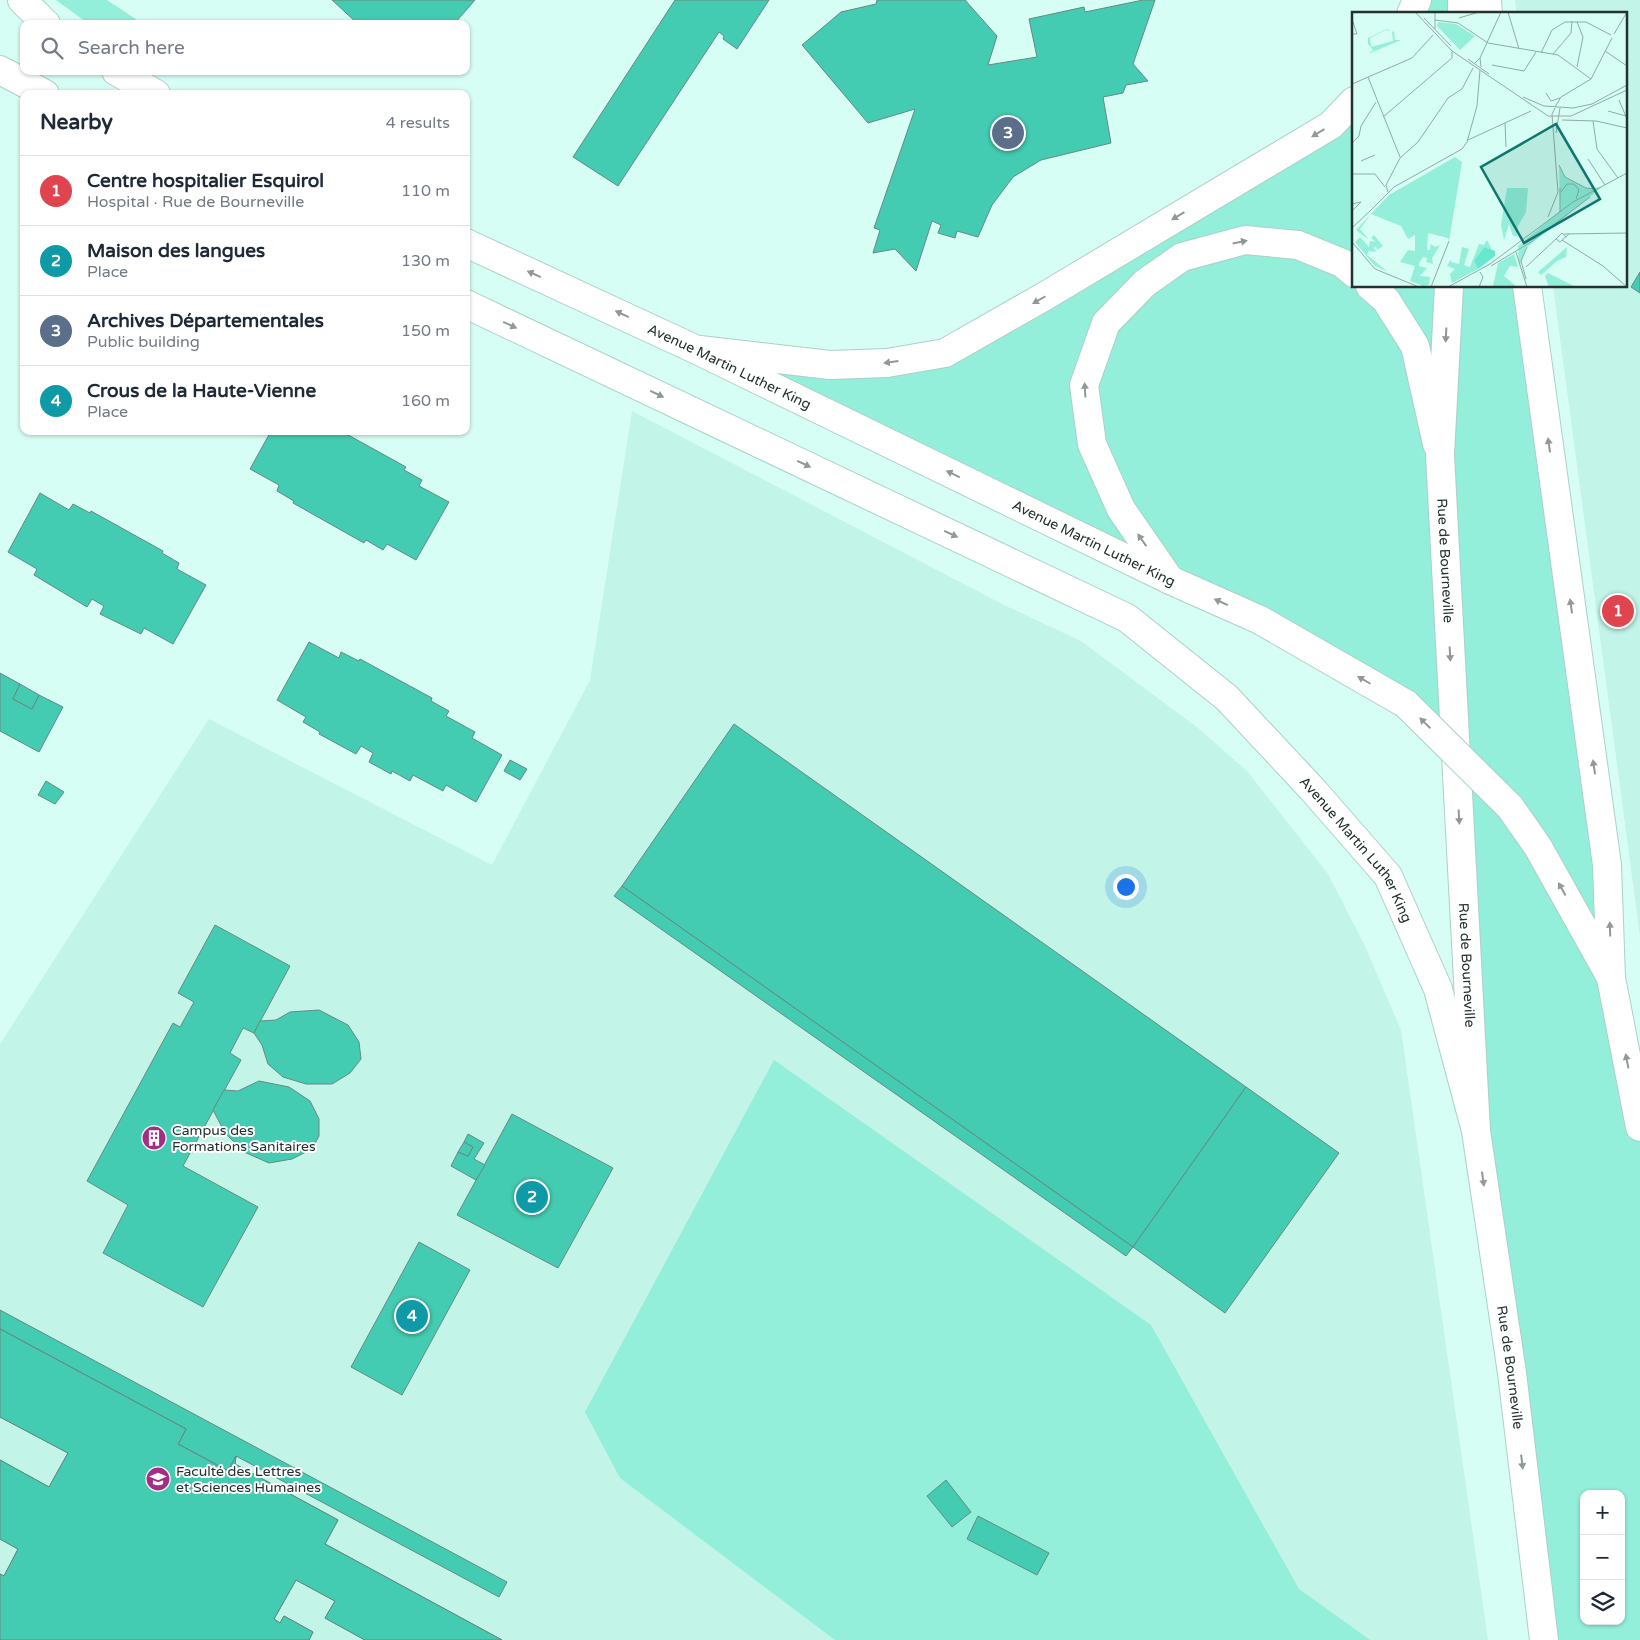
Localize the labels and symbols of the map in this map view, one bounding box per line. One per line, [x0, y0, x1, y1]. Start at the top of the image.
inset map [1352, 12, 1628, 288]
pin: 3 [992, 114, 1024, 152]
one-way arrow [1311, 128, 1324, 137]
one-way arrow [1172, 212, 1185, 221]
one-way arrow [1233, 237, 1249, 245]
one-way arrow [527, 270, 541, 278]
one-way arrow [1032, 295, 1045, 304]
one-way arrow [615, 310, 629, 318]
street label: Avenue Martin Luther King [645, 320, 814, 413]
one-way arrow [503, 321, 517, 329]
one-way arrow [1442, 327, 1450, 343]
one-way arrow [883, 358, 899, 366]
one-way arrow [1081, 382, 1089, 398]
one-way arrow [650, 391, 664, 399]
one-way arrow [1545, 437, 1553, 453]
one-way arrow [797, 460, 811, 468]
one-way arrow [945, 470, 960, 478]
street label: Avenue Martin Luther King [1009, 497, 1178, 590]
street label: Rue de Bourneville [1433, 498, 1457, 623]
one-way arrow [943, 530, 958, 538]
one-way arrow [1137, 533, 1147, 546]
pin: 1 [1602, 592, 1634, 630]
one-way arrow [1214, 598, 1228, 606]
one-way arrow [1567, 598, 1575, 614]
one-way arrow [1447, 647, 1455, 663]
one-way arrow [1357, 675, 1370, 684]
one-way arrow [1420, 718, 1432, 730]
one-way arrow [1590, 759, 1598, 775]
street label: Avenue Martin Luther King [1296, 773, 1415, 925]
one-way arrow [1455, 809, 1463, 825]
your location [1113, 874, 1139, 900]
one-way arrow [1558, 882, 1566, 896]
street label: Rue de Bourneville [1455, 902, 1478, 1028]
one-way arrow [1605, 921, 1613, 937]
one-way arrow [1623, 1053, 1631, 1069]
place label: Campus des Formations Sanitaires [172, 1122, 316, 1155]
building icon: Campus des Formations Sanitaires [141, 1125, 167, 1151]
one-way arrow [1479, 1172, 1487, 1188]
pin: 2 [516, 1178, 548, 1216]
pin: 4 [396, 1297, 428, 1335]
street label: Rue de Bourneville [1493, 1304, 1527, 1430]
one-way arrow [1518, 1454, 1526, 1470]
place label: Faculté des Lettres et Sciences Humaines [176, 1463, 321, 1496]
school or university icon: Faculté des Lettres et Sciences Humaines [145, 1466, 171, 1492]

